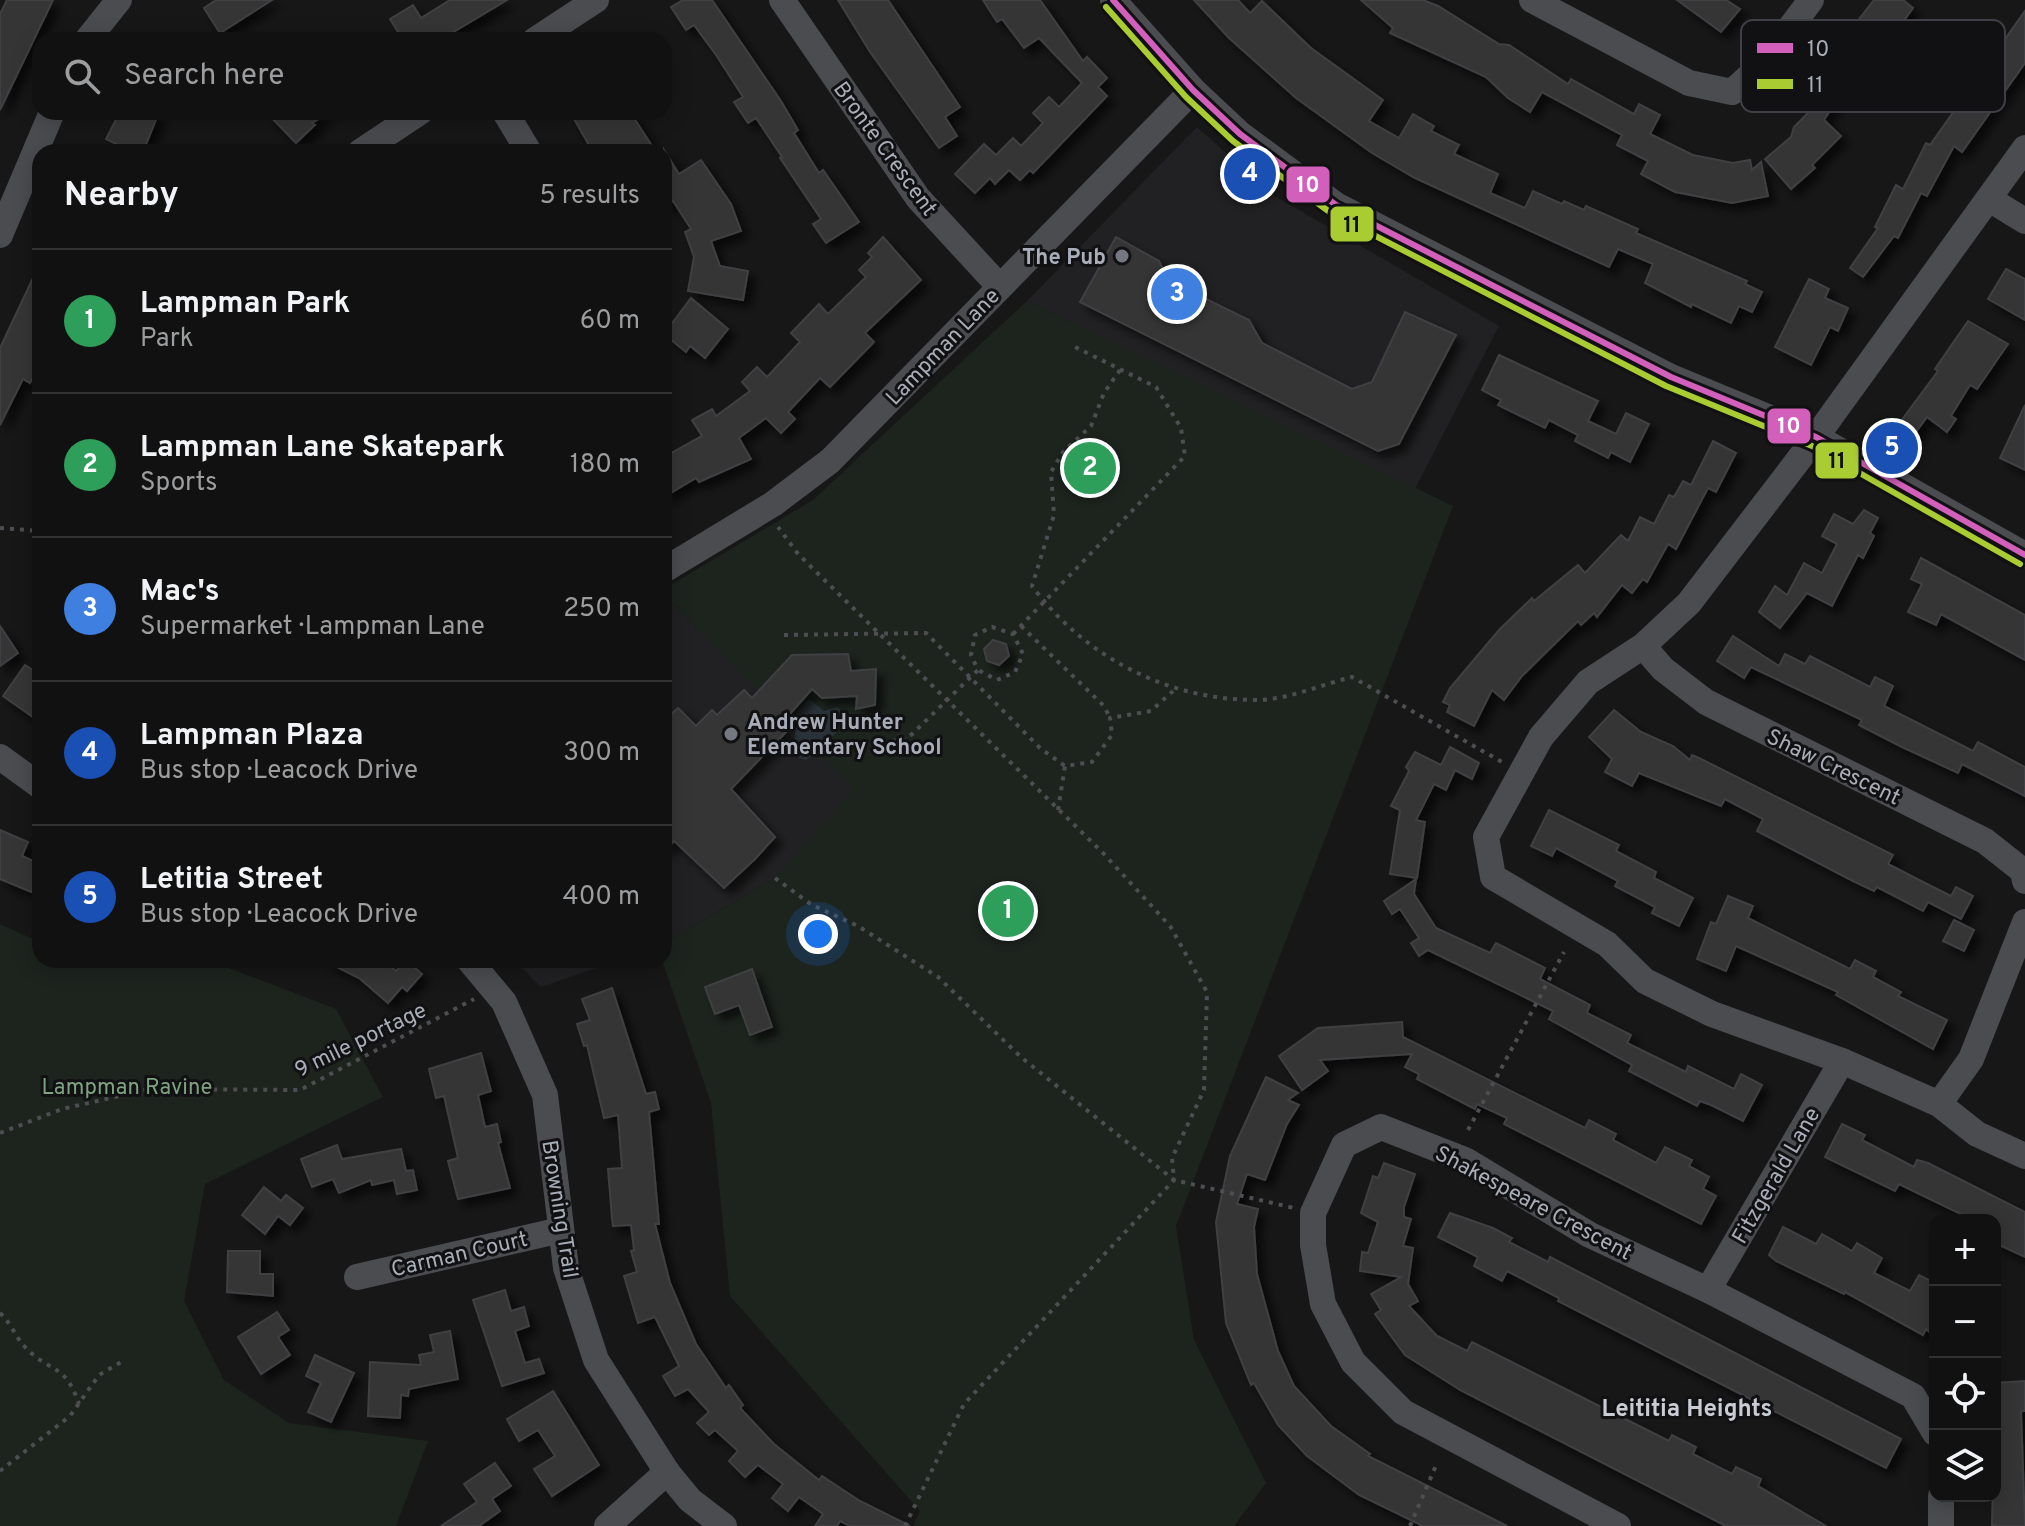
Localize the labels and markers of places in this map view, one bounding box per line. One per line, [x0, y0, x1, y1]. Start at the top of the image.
pin: 4 [1224, 144, 1276, 204]
place label: The Pub [1022, 245, 1106, 272]
marker: The Pub [1113, 247, 1131, 265]
pin: 3 [1151, 264, 1203, 324]
pin: 5 [1866, 418, 1918, 478]
pin: 2 [1064, 438, 1116, 498]
place label: Andrew Hunter Elementary School [747, 710, 942, 762]
marker: Andrew Hunter Elementary School [722, 725, 740, 743]
pin: 1 [982, 881, 1034, 941]

